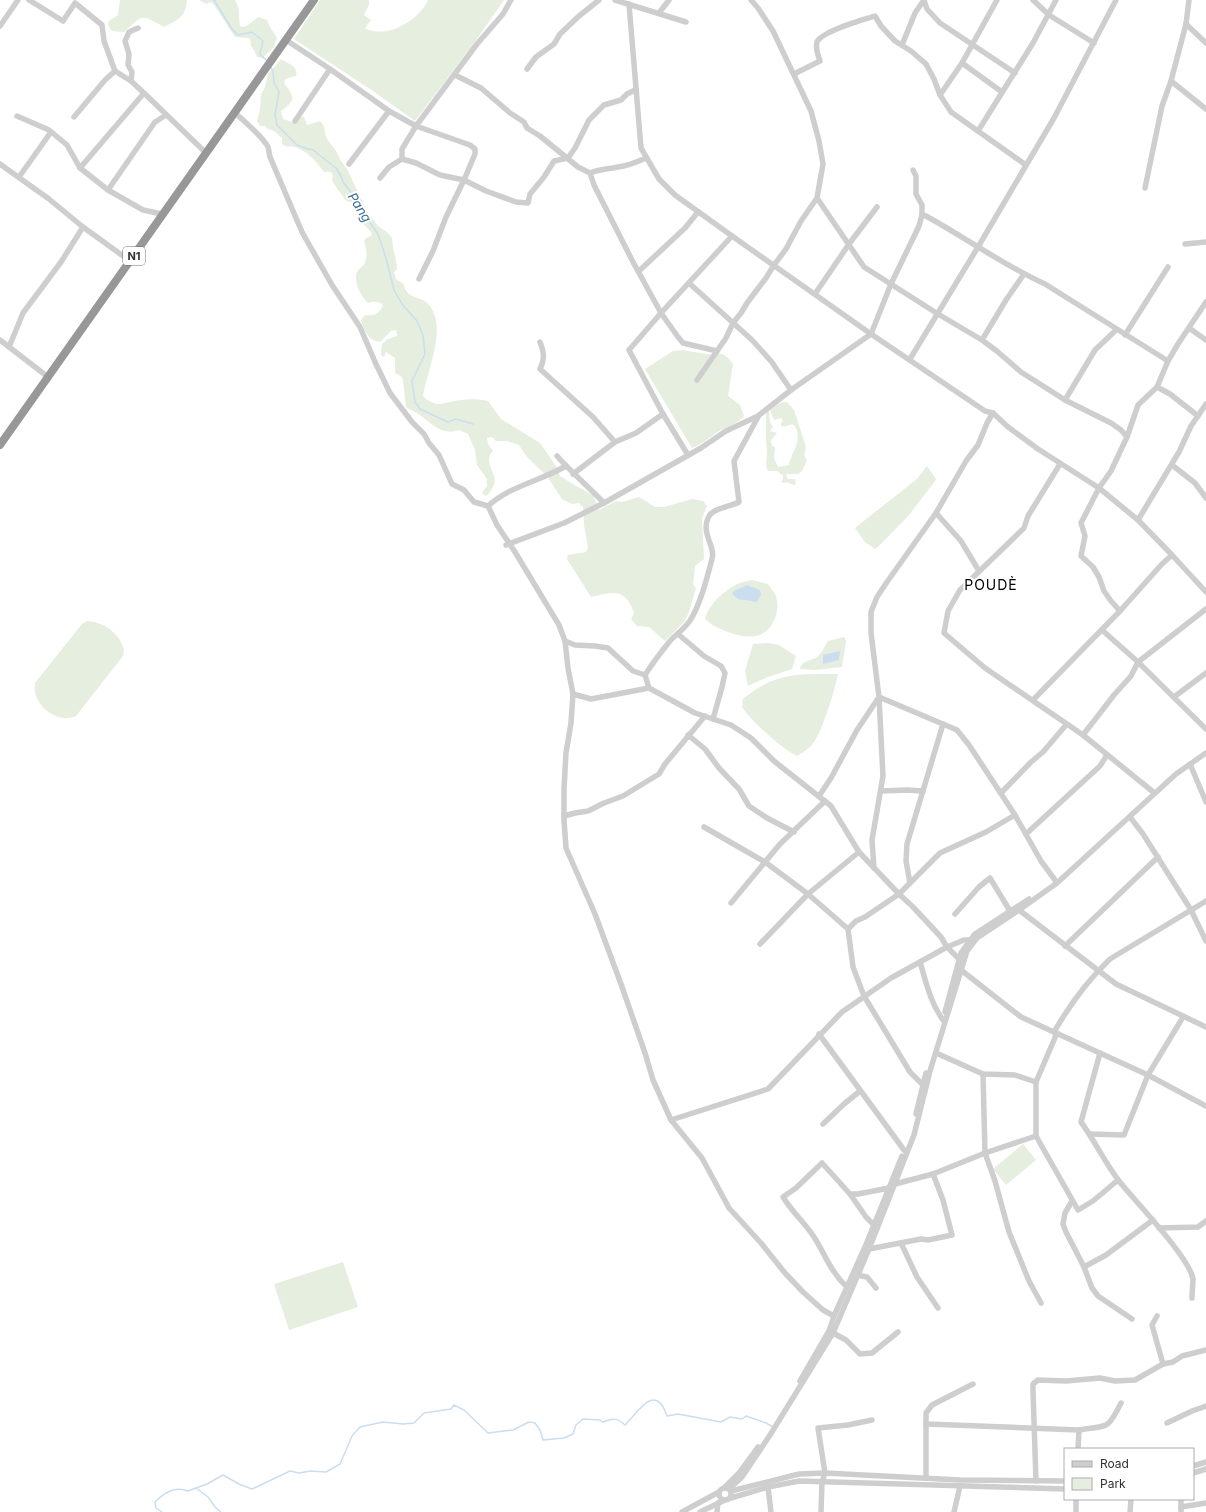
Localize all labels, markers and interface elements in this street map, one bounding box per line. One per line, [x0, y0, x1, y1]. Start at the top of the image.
water label: Pang [345, 189, 375, 225]
road number: N1 [123, 247, 145, 265]
district label: POUDÈ [964, 576, 1018, 593]
legend [1064, 1448, 1194, 1500]
text: Road [1100, 1456, 1129, 1471]
text: Park [1100, 1476, 1126, 1491]

